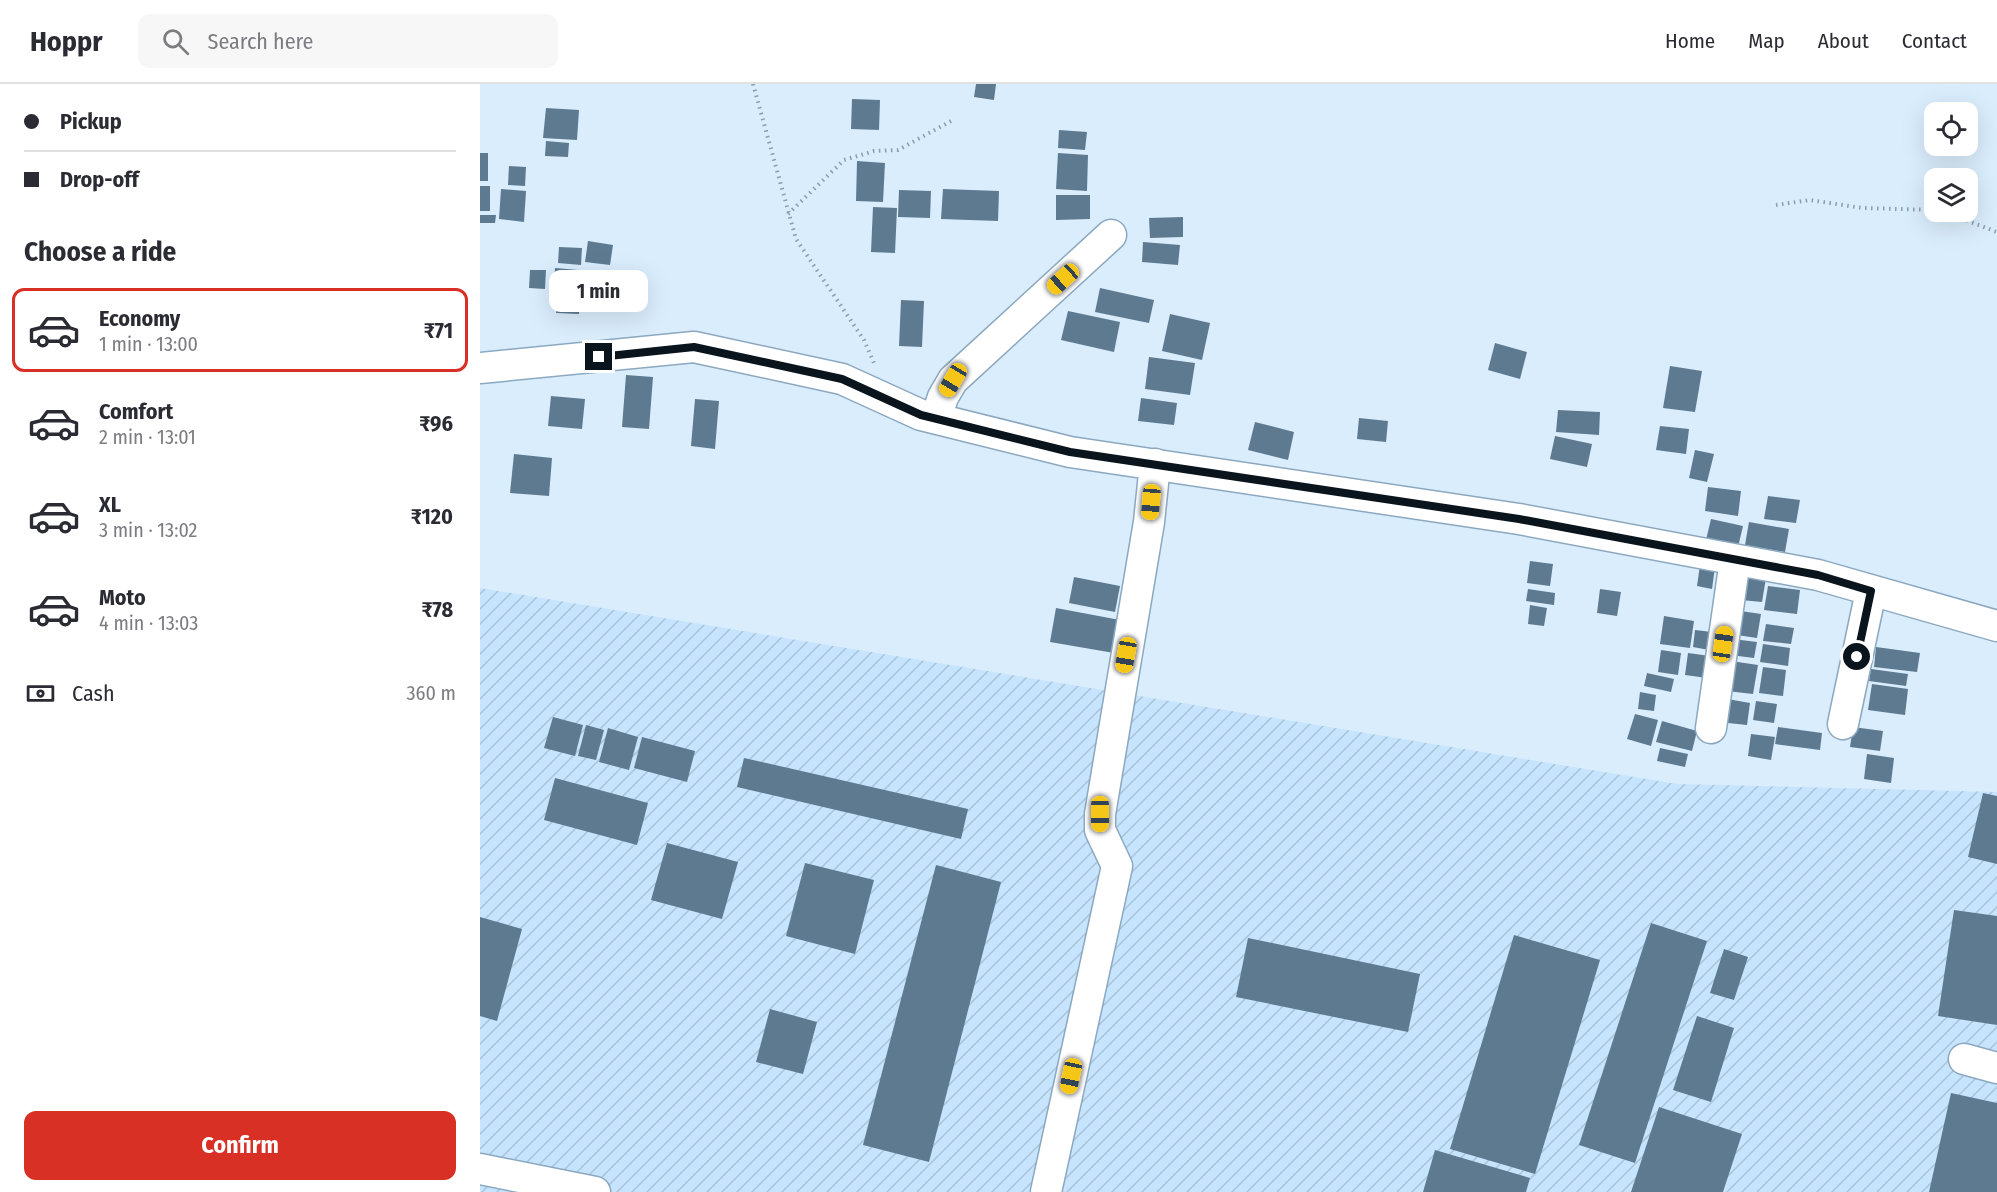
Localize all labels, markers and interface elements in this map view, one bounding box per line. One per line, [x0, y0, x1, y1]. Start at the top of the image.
search box [138, 14, 558, 68]
text: Hoppr [30, 25, 102, 58]
icon: search [159, 25, 192, 58]
text: Search here [207, 28, 313, 55]
text: Home [1665, 28, 1715, 54]
text: Map [1748, 28, 1785, 54]
text: About [1818, 28, 1869, 54]
text: Contact [1902, 28, 1967, 54]
map controls [1924, 102, 1978, 222]
button: locate [1924, 102, 1978, 156]
text: Pickup [60, 108, 122, 135]
text: Drop-off [60, 166, 139, 193]
button: layers [1924, 168, 1978, 222]
text: Choose a ride [24, 236, 176, 268]
car [1044, 260, 1082, 298]
callout: 1 min [550, 270, 648, 312]
text: 1 min [577, 279, 620, 303]
icon: car [27, 303, 81, 357]
text: Economy [99, 305, 180, 332]
text: ₹71 [424, 317, 453, 344]
text: 1 min · 13:00 [99, 332, 198, 356]
route end [585, 343, 612, 370]
car [936, 360, 970, 400]
icon: car [27, 396, 81, 450]
text: Comfort [99, 398, 173, 425]
text: ₹96 [419, 410, 453, 437]
text: 2 min · 13:01 [99, 425, 196, 449]
car [1140, 483, 1162, 521]
icon: car [27, 489, 81, 543]
text: XL [99, 491, 121, 518]
text: ₹120 [411, 503, 453, 530]
text: 3 min · 13:02 [99, 518, 197, 542]
icon: car [27, 582, 81, 636]
text: Moto [99, 584, 146, 611]
text: ₹78 [422, 596, 453, 623]
text: 4 min · 13:03 [99, 611, 198, 635]
car [1712, 625, 1734, 663]
car [1114, 636, 1138, 674]
route start [1843, 643, 1870, 670]
icon: cash [24, 677, 57, 710]
text: Cash [72, 680, 115, 707]
text: 360 m [407, 681, 456, 705]
car [1091, 796, 1109, 832]
car [1058, 1057, 1084, 1095]
button: Confirm [24, 1111, 456, 1180]

